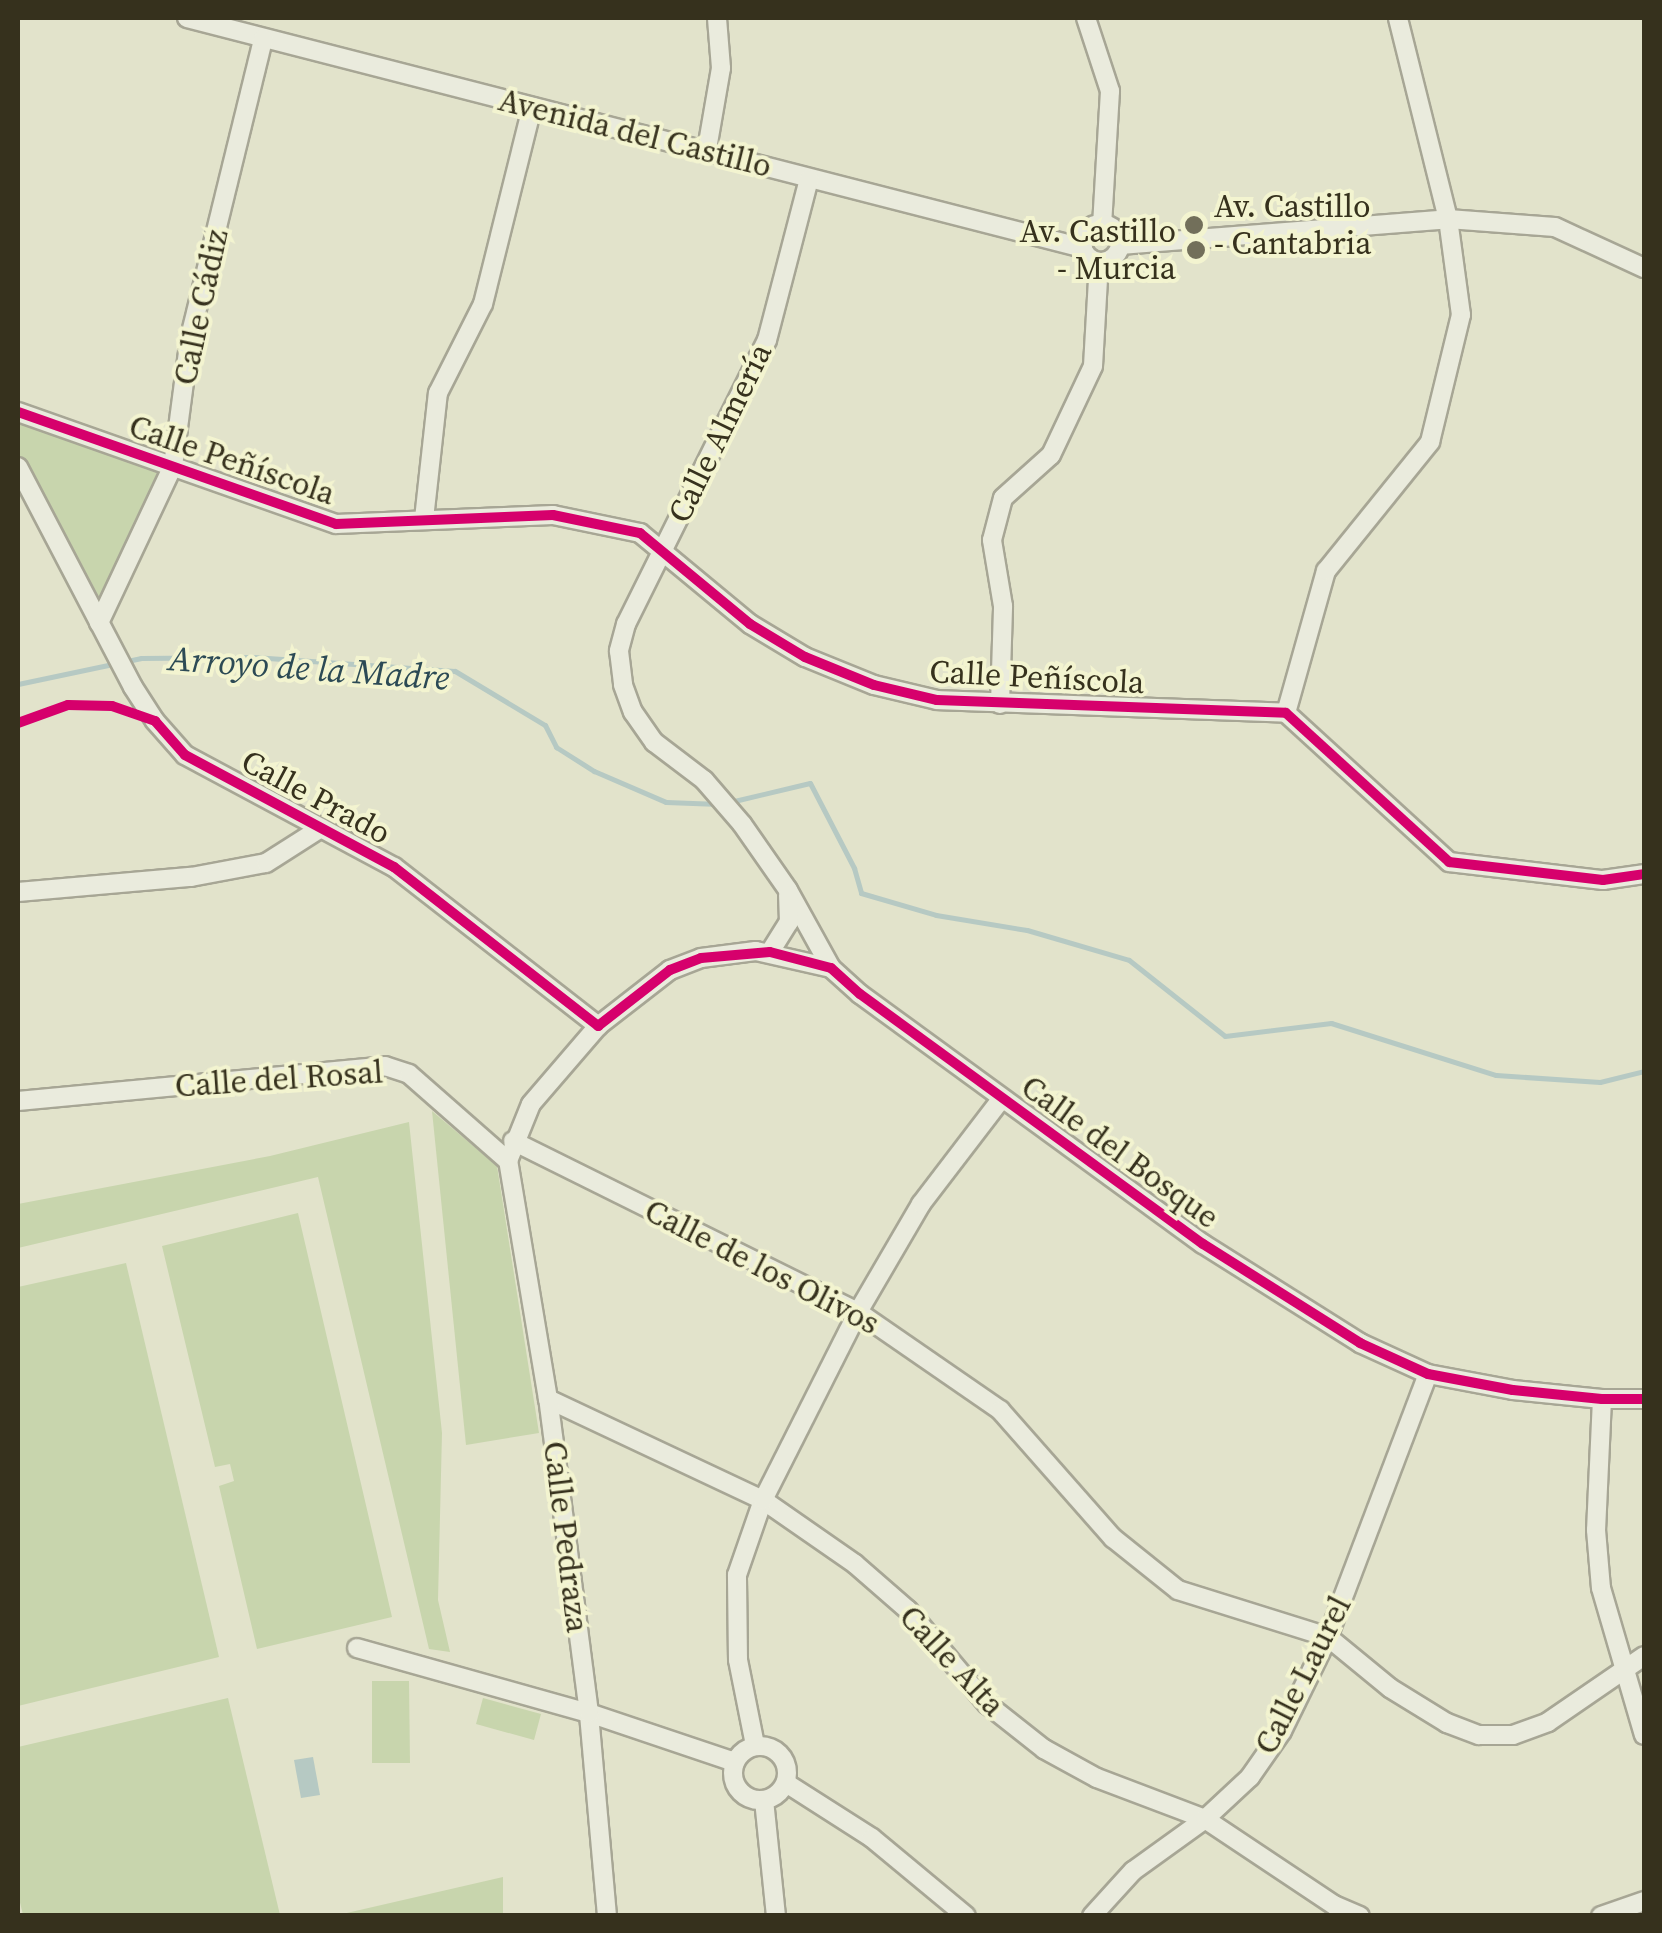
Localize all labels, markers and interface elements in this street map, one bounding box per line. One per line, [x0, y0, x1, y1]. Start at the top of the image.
street label: Avenida del Castillo [495, 81, 775, 185]
place label: Av. Castillo - Cantabria [1214, 188, 1372, 263]
place label: Av. Castillo - Murcia [1019, 213, 1176, 288]
marker: Av. Castillo - Cantabria [1183, 214, 1205, 236]
street label: Calle Cádiz [166, 226, 236, 388]
marker: Av. Castillo - Murcia [1185, 239, 1207, 261]
street label: Calle Almería [660, 337, 780, 529]
street label: Calle Peñíscola [124, 407, 340, 513]
water label: Arroyo de la Madre [167, 637, 451, 699]
street label: Calle Peñíscola [929, 652, 1145, 702]
street label: Calle Prado [235, 742, 397, 852]
street label: Calle del Rosal [174, 1053, 384, 1105]
street label: Calle del Bosque [1014, 1068, 1226, 1236]
street label: Calle de los Olivos [638, 1191, 886, 1343]
street label: Calle Pedraza [535, 1439, 597, 1635]
street label: Calle Laurel [1247, 1590, 1359, 1760]
street label: Calle Alta [891, 1598, 1013, 1724]

